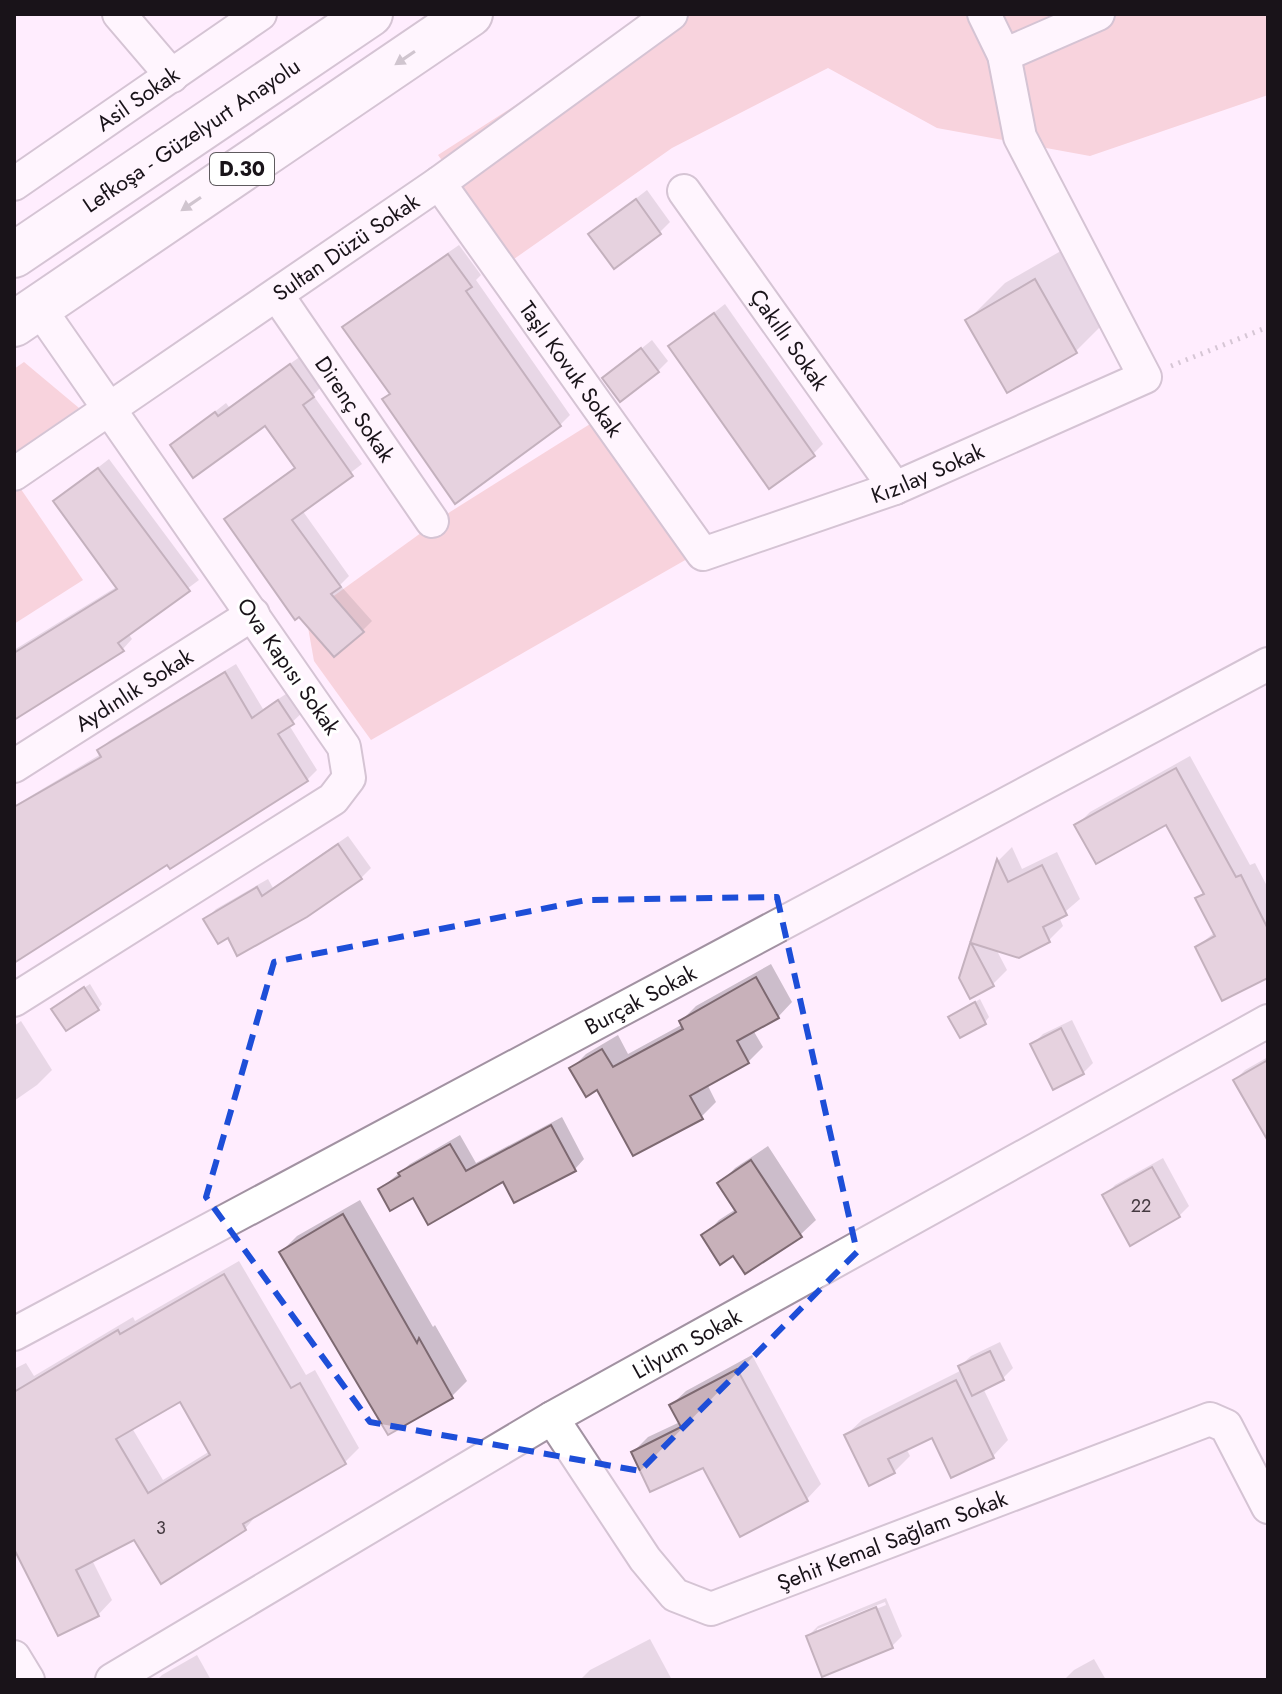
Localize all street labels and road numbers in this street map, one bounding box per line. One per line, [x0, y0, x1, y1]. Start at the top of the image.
street label: Lefkoşa - Güzelyurt Anayolu [76, 50, 306, 220]
street label: Asil Sokak [89, 58, 186, 139]
road number: D.30 [210, 153, 274, 185]
street label: Sultan Düzü Sokak [266, 185, 426, 309]
street label: Çakıllı Sokak [742, 282, 837, 397]
street label: Taşlı Kovuk Sokak [512, 294, 631, 443]
street label: Direnç Sokak [307, 349, 403, 468]
street label: Kızılay Sokak [867, 434, 989, 511]
street label: Ova Kapısı Sokak [230, 591, 348, 741]
street label: Aydınlık Sokak [69, 640, 199, 739]
street label: Burçak Sokak [579, 956, 702, 1042]
street label: Lilyum Sokak [626, 1300, 747, 1386]
street label: Şehit Kemal Sağlam Sokak [772, 1482, 1012, 1598]

